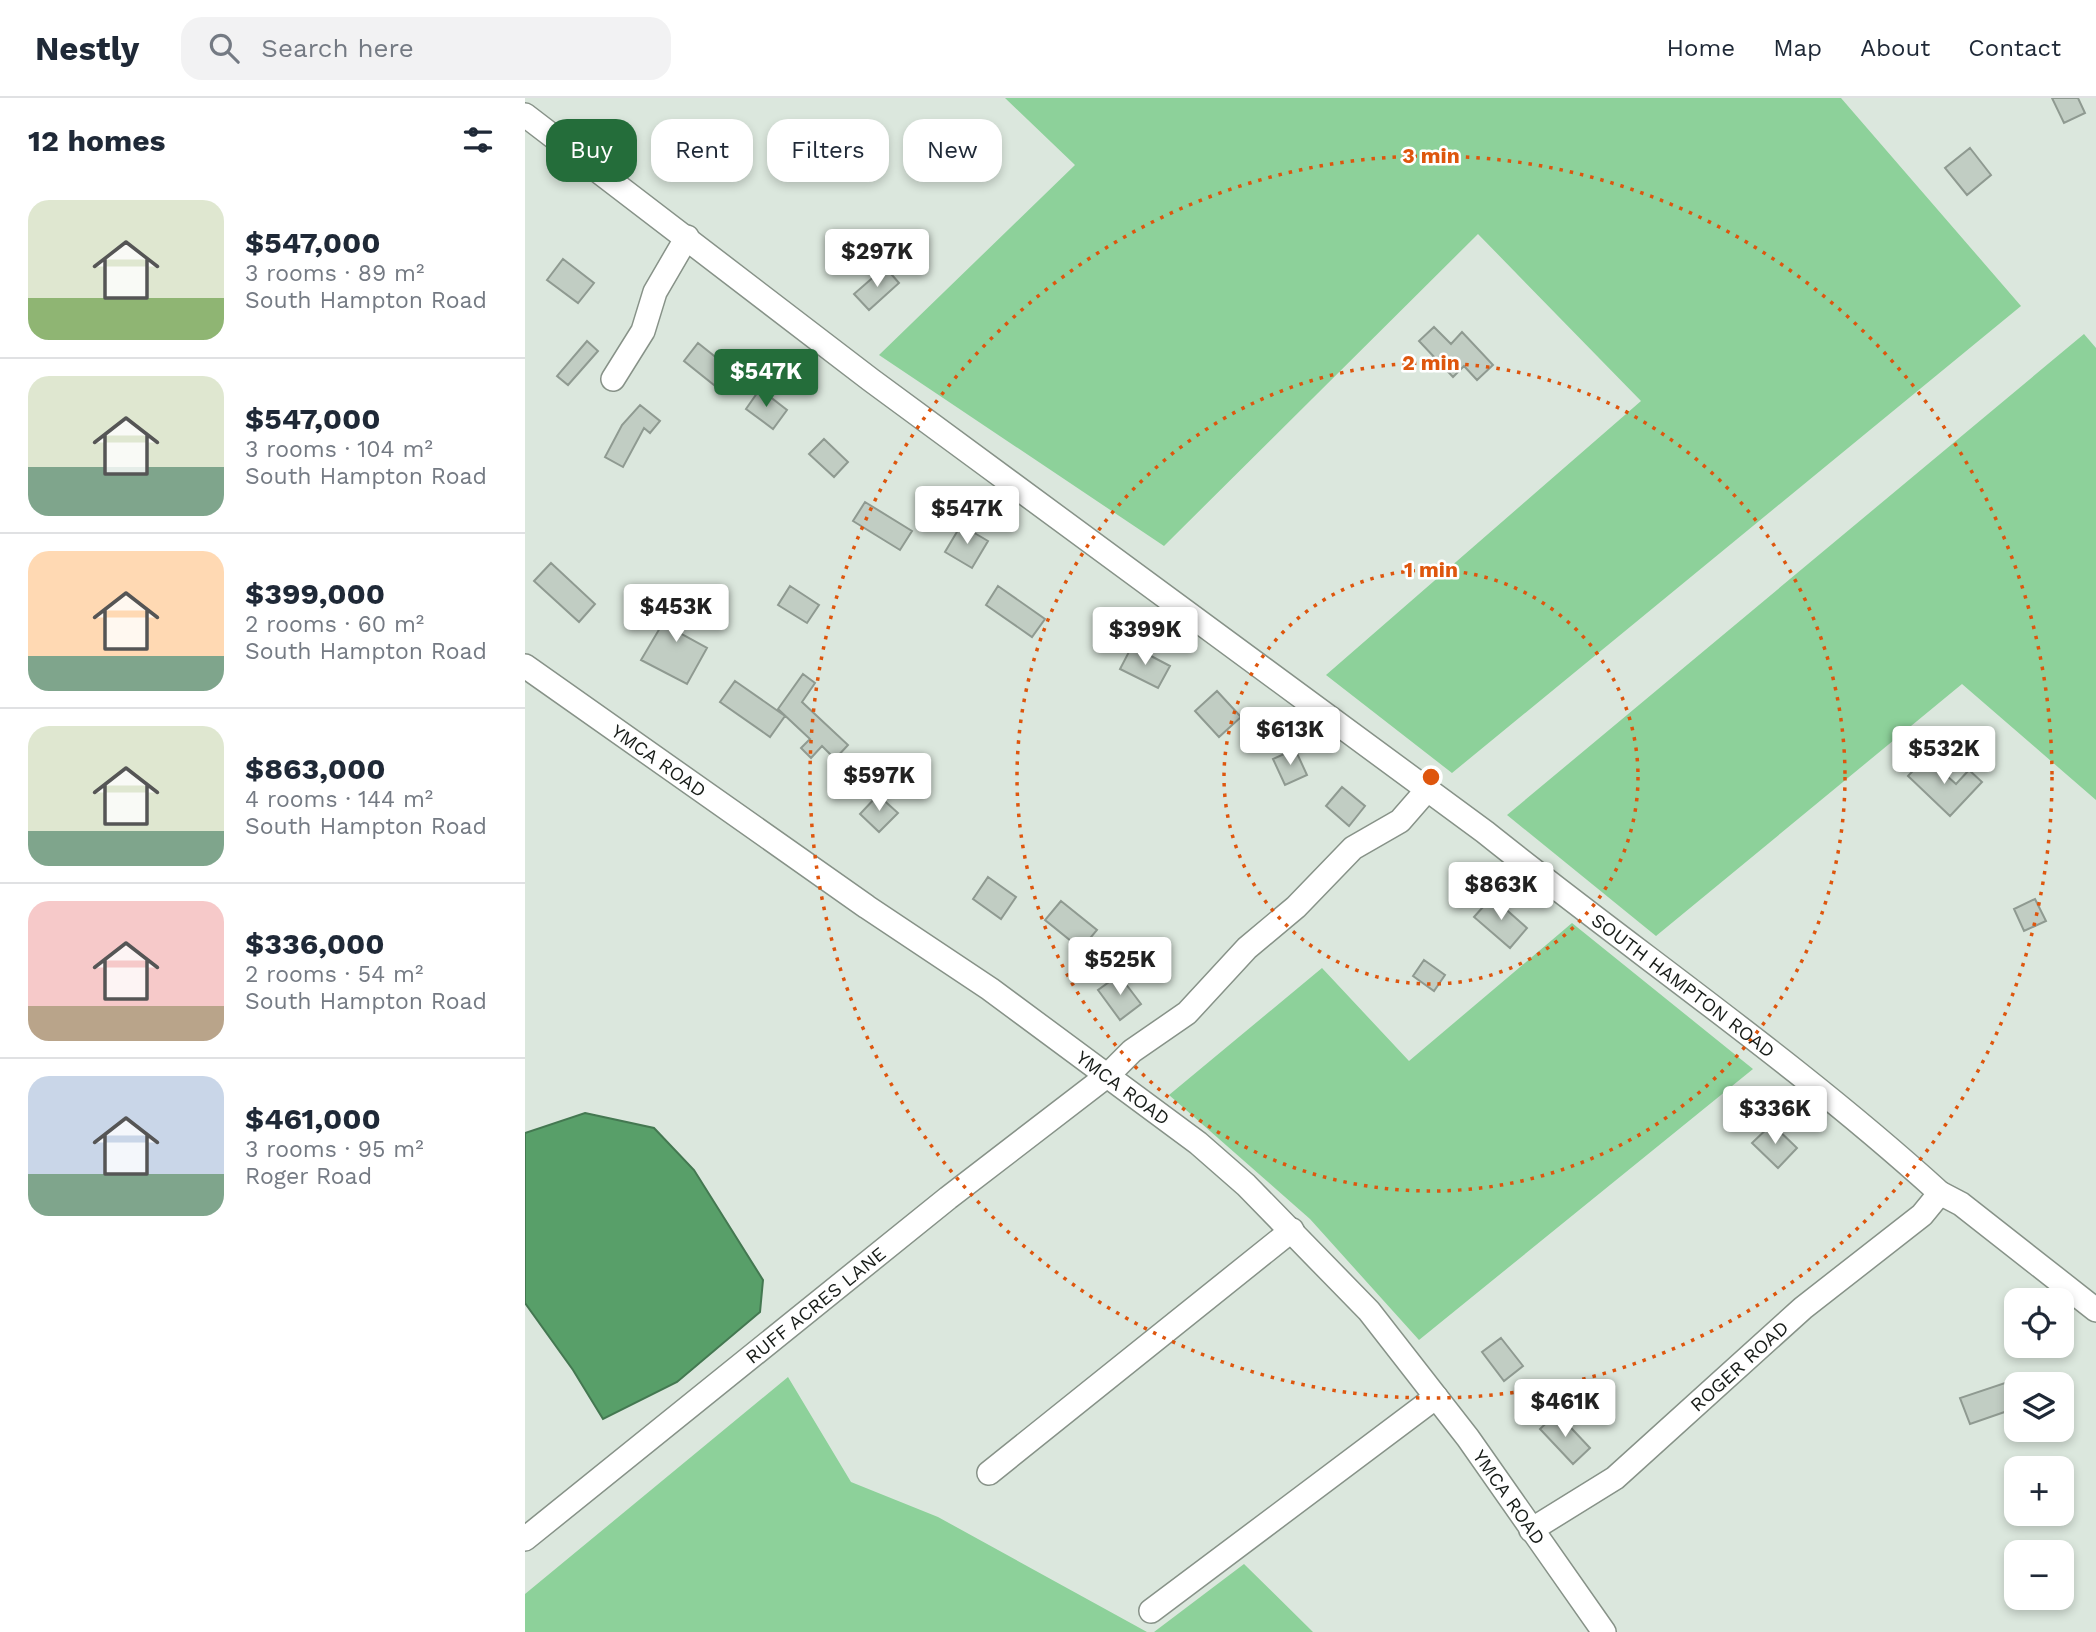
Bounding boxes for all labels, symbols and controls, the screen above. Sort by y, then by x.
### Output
search box [181,17,671,80]
text: Nestly [35,29,139,68]
icon: search [205,29,243,67]
text: Search here [261,33,414,63]
text: Home [1667,34,1735,62]
text: Map [1773,34,1822,62]
text: About [1860,34,1930,62]
text: Contact [1968,34,2061,62]
chip: Buy [546,119,637,182]
chip: Rent [651,119,753,182]
chip: Filters [767,119,889,182]
chip: New [903,119,1002,182]
icon: filters [459,121,497,159]
text: 12 homes [28,123,166,158]
text: 3 min [1402,143,1460,168]
text: $547,000 [245,225,381,260]
icon: home [84,228,168,312]
pin: $297K [828,230,926,289]
text: $297K [841,238,913,265]
text: 3 rooms · 89 m² [245,260,424,287]
text: South Hampton Road [245,287,487,314]
pin: $547K [717,350,815,409]
text: 2 min [1402,350,1460,375]
text: $547K [730,358,802,385]
text: $547,000 [245,401,381,436]
icon: home [84,404,168,488]
text: 3 rooms · 104 m² [245,436,433,463]
text: South Hampton Road [245,463,487,490]
pin: $547K [918,486,1016,546]
text: $547K [931,495,1003,522]
text: 1 min [1404,557,1458,582]
text: $399,000 [245,576,385,611]
icon: home [84,579,168,663]
pin: $453K [627,584,725,644]
text: $453K [640,593,712,620]
pin: $399K [1096,608,1194,667]
text: 2 rooms · 60 m² [245,611,424,638]
text: $399K [1109,616,1181,643]
text: South Hampton Road [245,638,487,665]
pin: $613K [1241,708,1339,767]
text: $613K [1256,716,1324,743]
street label: YMCA ROAD [607,719,711,802]
pin: $532K [1895,726,1993,786]
text: $532K [1908,735,1980,762]
text: $863,000 [245,751,386,786]
icon: home [84,754,168,838]
pin: $597K [830,754,928,813]
text: $597K [843,762,915,789]
centre of rings [1419,765,1443,789]
text: 4 rooms · 144 m² [245,786,433,813]
text: South Hampton Road [245,813,487,840]
pin: $863K [1452,862,1550,922]
text: $863K [1465,871,1537,898]
street label: SOUTH HAMPTON ROAD [1587,908,1780,1062]
text: $336,000 [245,926,385,961]
icon: home [84,929,168,1013]
pin: $525K [1071,937,1169,997]
text: $525K [1084,946,1156,973]
text: 2 rooms · 54 m² [245,961,423,988]
text: South Hampton Road [245,988,487,1015]
street label: YMCA ROAD [1072,1045,1175,1130]
pin: $336K [1726,1086,1824,1146]
text: $336K [1739,1095,1811,1122]
text: $461,000 [245,1101,381,1136]
icon: home [84,1104,168,1188]
text: 3 rooms · 95 m² [245,1136,424,1163]
text: Roger Road [245,1163,372,1190]
street label: RUFF ACRES LANE [741,1242,890,1368]
map controls [2004,1288,2074,1610]
button: locate [2004,1288,2074,1358]
street label: ROGER ROAD [1685,1316,1793,1416]
button: layers [2004,1372,2074,1442]
pin: $461K [1516,1380,1614,1439]
text: $461K [1530,1388,1600,1415]
street label: YMCA ROAD [1468,1445,1551,1549]
button: + [2004,1456,2074,1526]
button: − [2004,1540,2074,1610]

